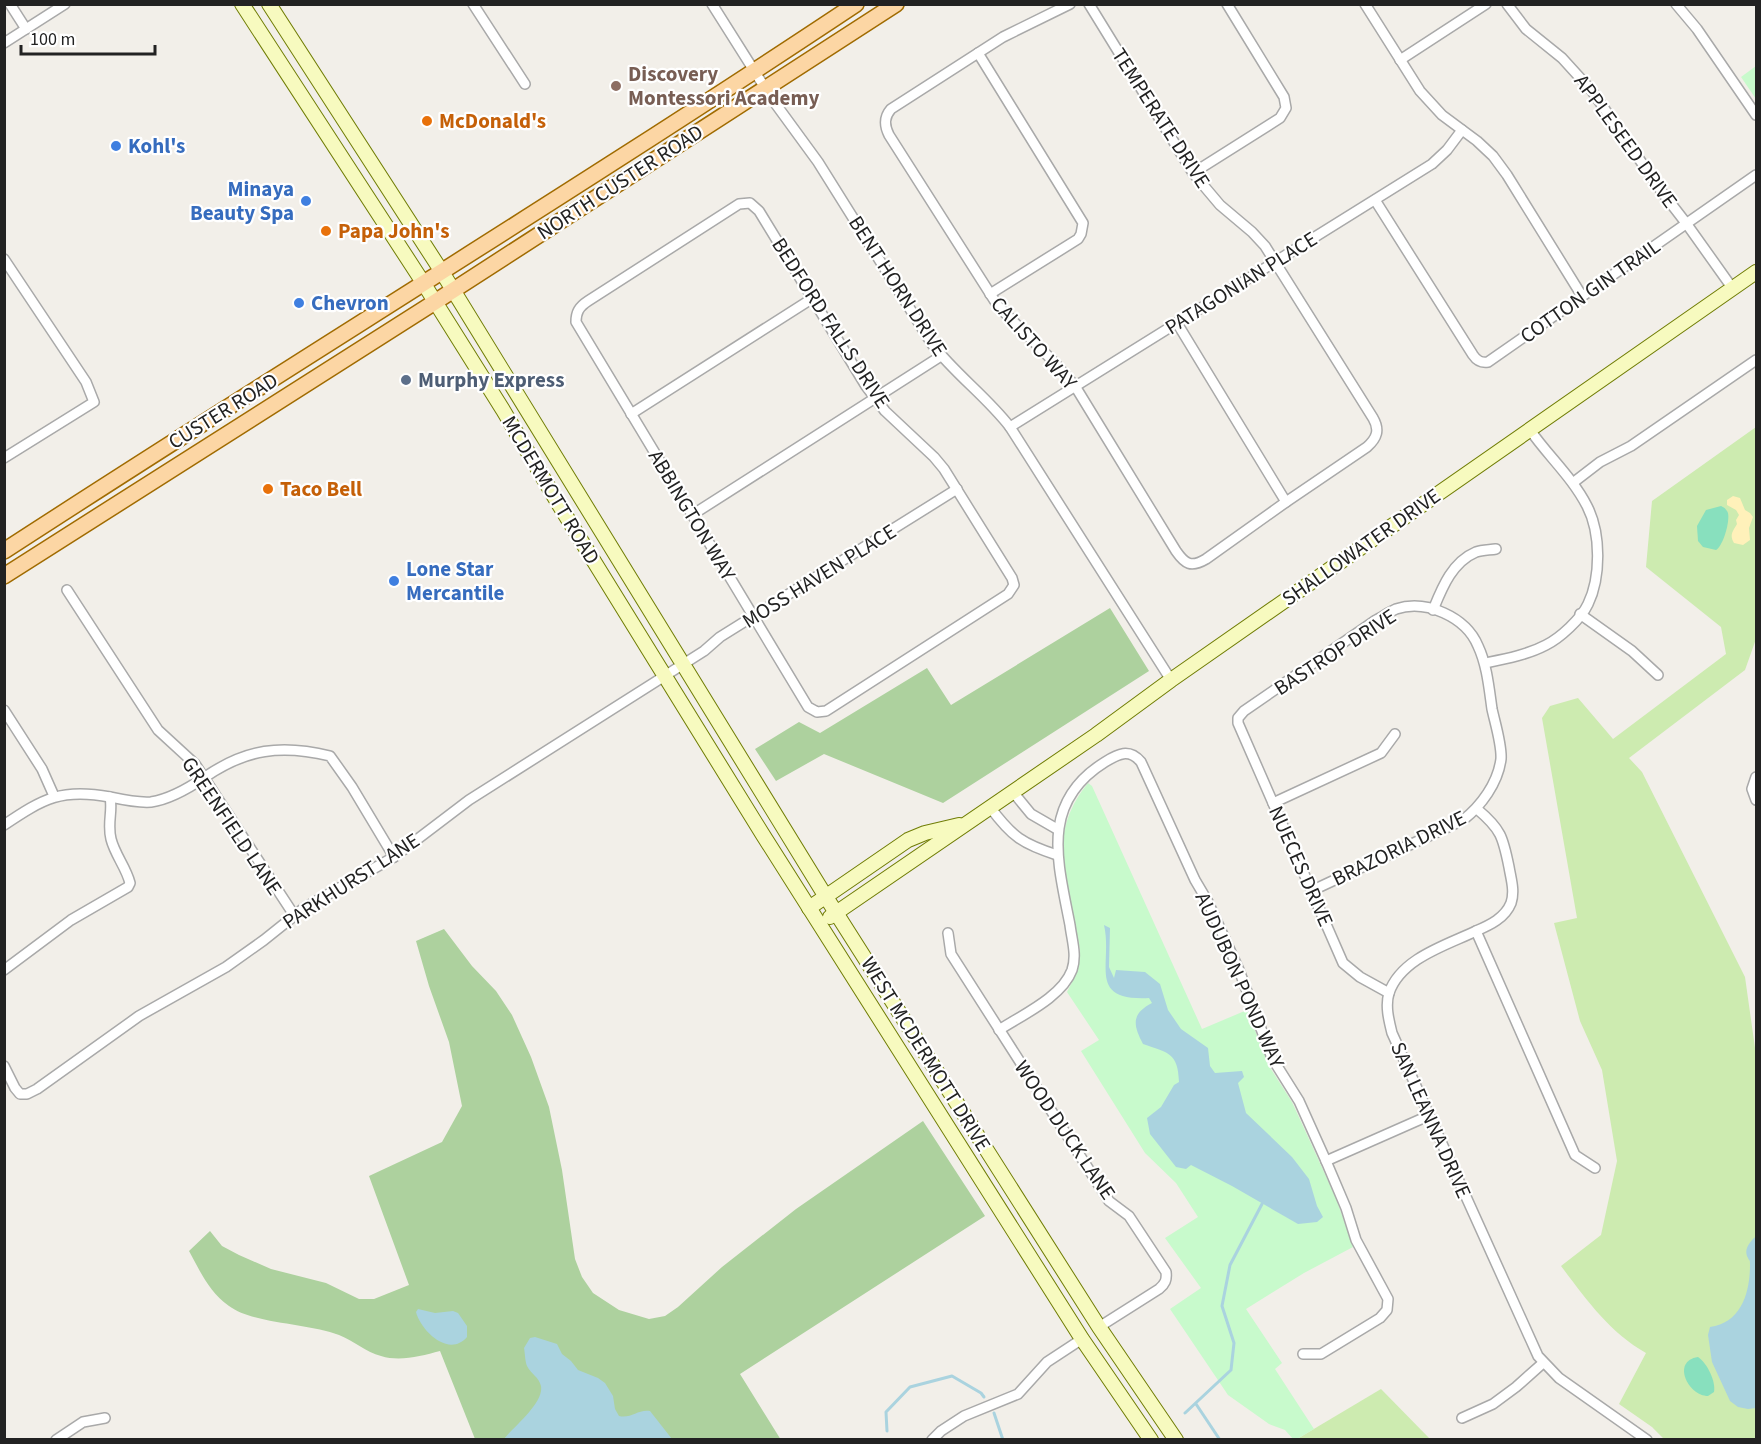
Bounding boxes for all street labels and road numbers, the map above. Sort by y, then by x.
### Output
street label: TEMPERATE DRIVE [1104,42,1218,194]
street label: APPLESEED DRIVE [1567,68,1685,214]
street label: NORTH CUSTER ROAD [531,117,709,247]
street label: BENT HORN DRIVE [841,210,955,362]
street label: PATAGONIAN PLACE [1159,224,1323,342]
street label: COTTON GIN TRAIL [1514,231,1666,351]
street label: BEDFORD FALLS DRIVE [764,232,898,414]
street label: CALISTO WAY [984,290,1085,397]
street label: CUSTER ROAD [162,365,284,457]
street label: MCDERMOTT ROAD [495,410,607,570]
street label: ABBINGTON WAY [641,444,743,587]
street label: SHALLOWATER DRIVE [1276,481,1446,613]
street label: MOSS HAVEN PLACE [736,517,902,635]
street label: BASTROP DRIVE [1268,601,1402,703]
street label: GREENFIELD LANE [174,751,290,901]
street label: NUECES DRIVE [1261,801,1341,931]
street label: BRAZORIA DRIVE [1327,803,1471,893]
street label: PARKHURST LANE [277,825,425,937]
street label: AUDUBON POND WAY [1188,887,1293,1073]
street label: WEST MCDERMOTT DRIVE [854,951,998,1157]
street label: SAN LEANNA DRIVE [1383,1037,1479,1203]
street label: WOOD DUCK LANE [1007,1054,1123,1206]

